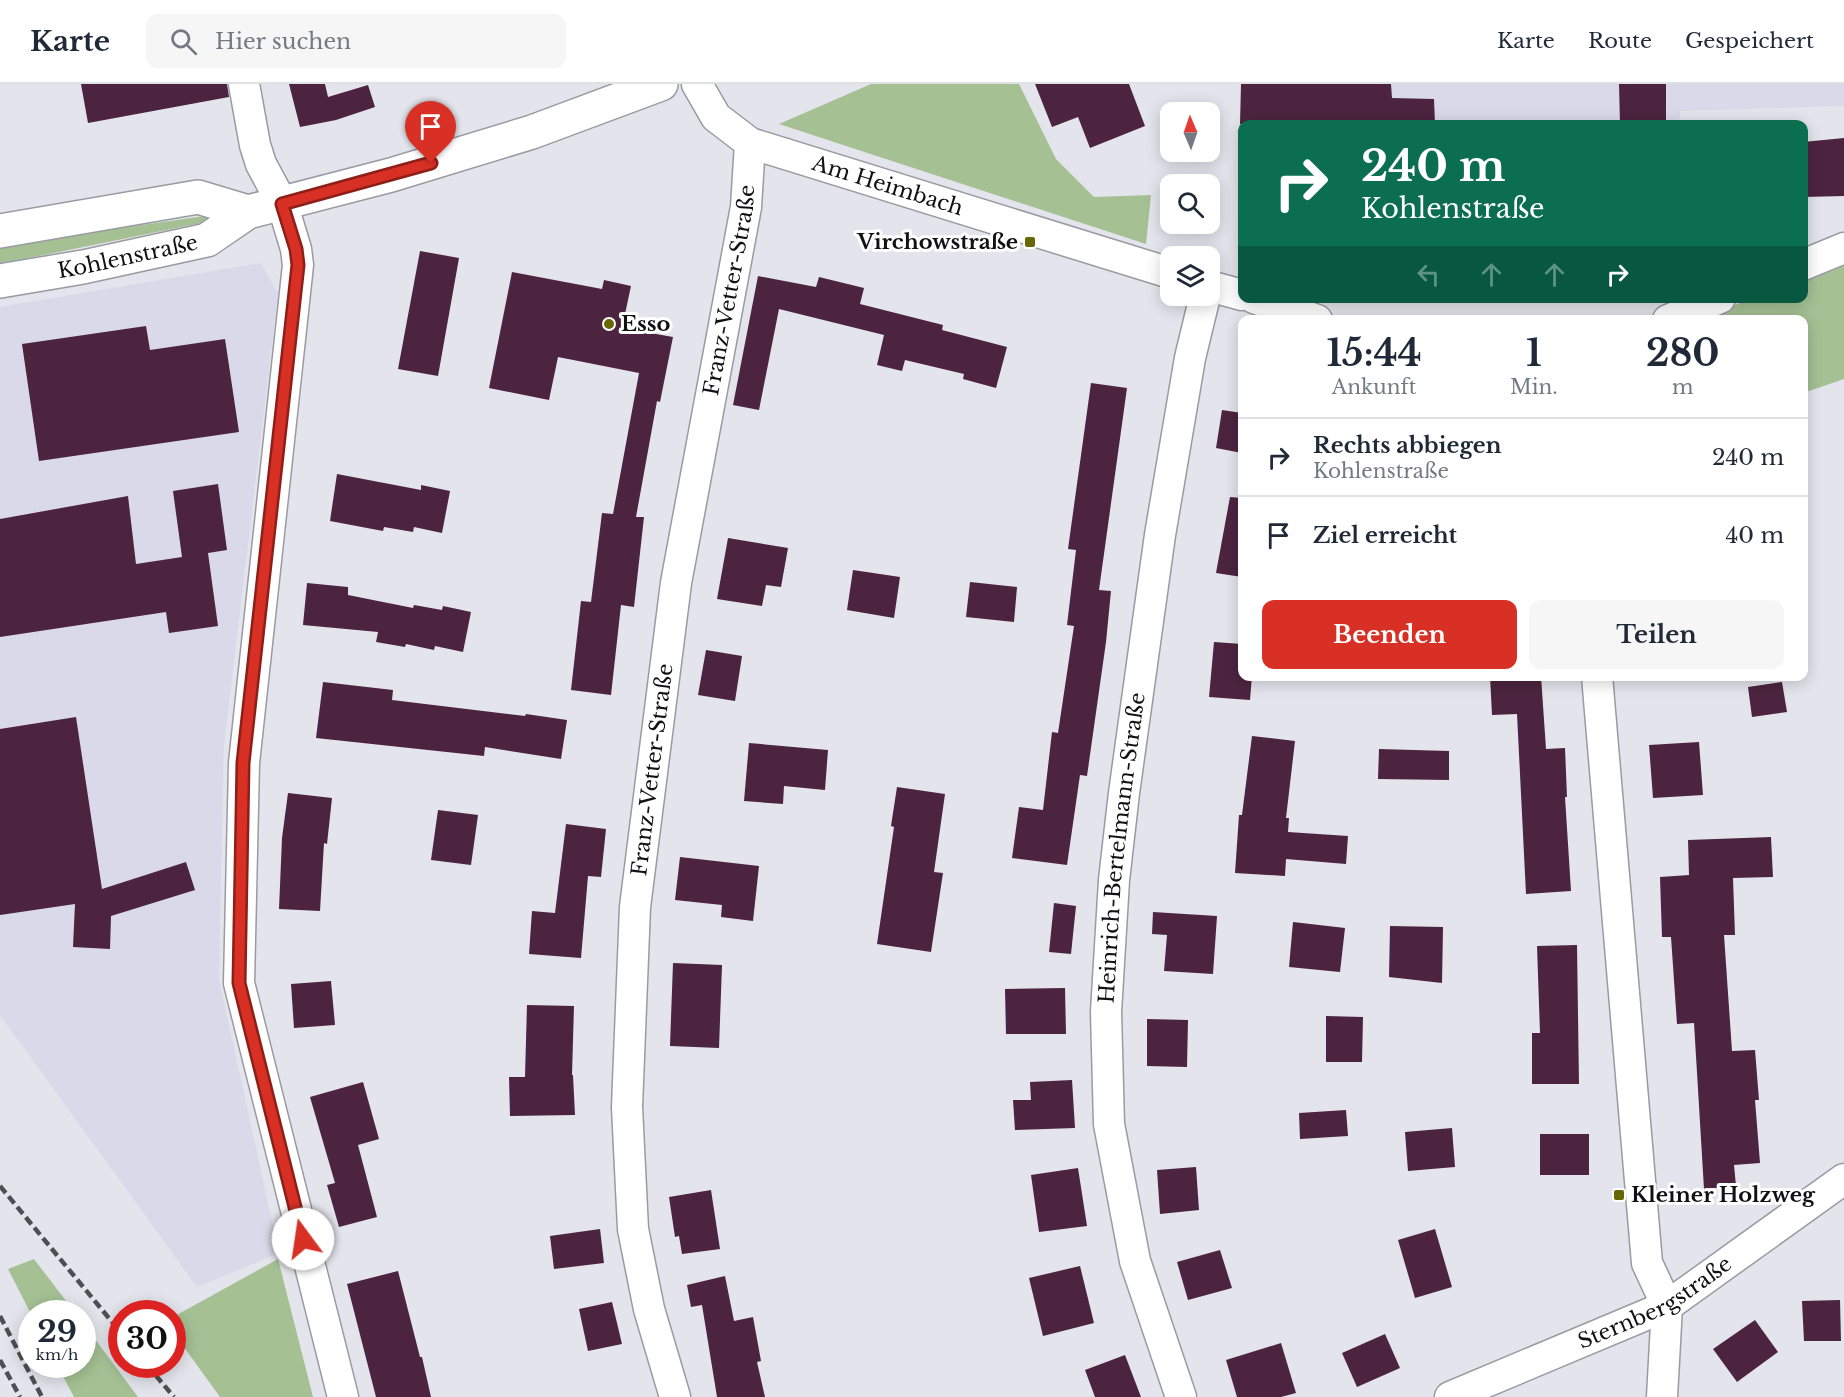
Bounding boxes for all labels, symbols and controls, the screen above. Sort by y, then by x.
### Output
search box [146,14,566,68]
text: Karte [30,24,110,59]
icon: search [167,25,200,58]
text: Hier suchen [215,28,351,55]
text: Karte [1497,28,1555,54]
text: Route [1588,28,1652,54]
text: Gespeichert [1685,28,1814,54]
pin [405,101,456,163]
north arrow [1160,102,1220,162]
map controls [1160,102,1220,306]
icon: arrive [414,110,447,143]
text: 240 m [1361,140,1506,192]
icon: right [1262,144,1340,222]
street label: Am Heimbach [808,150,966,221]
button: search [1160,174,1220,234]
street label: Franz-Vetter-Straße [698,184,760,398]
text: Kohlenstraße [1361,192,1545,225]
street label: Kohlenstraße [56,229,200,284]
place label: Virchowstraße [856,229,1018,255]
marker: Virchowstraße [1023,235,1037,249]
button: layers [1160,246,1220,306]
icon: left [1412,258,1445,291]
icon: ahead [1475,258,1508,291]
icon: ahead [1538,258,1571,291]
icon: right [1601,258,1634,291]
place label: Esso [621,311,671,337]
marker: Esso [602,317,616,331]
text: 15:44 [1326,331,1422,376]
text: 1 [1526,331,1542,376]
text: 280 [1646,331,1720,376]
text: Ankunft [1332,375,1416,399]
text: Min. [1510,375,1558,399]
text: m [1672,375,1694,399]
text: Rechts abbiegen [1313,432,1502,459]
icon: right [1262,441,1295,474]
text: 240 m [1712,444,1784,471]
text: Kohlenstraße [1313,459,1449,483]
icon: arrive [1262,519,1295,552]
text: Ziel erreicht [1313,522,1457,549]
text: 40 m [1726,522,1784,549]
button: Beenden [1262,600,1517,669]
button: Teilen [1529,600,1784,669]
street label: Franz-Vetter-Straße [626,662,679,877]
street label: Heinrich-Bertelmann-Straße [1094,691,1151,1004]
place label: Kleiner Holzweg [1631,1182,1816,1208]
marker: Kleiner Holzweg [1612,1188,1626,1202]
position arrow [271,1207,335,1271]
street label: Sternbergstraße [1574,1251,1737,1355]
speed limit sign: 30 [108,1300,186,1378]
text: 29 [37,1313,77,1350]
text: km/h [36,1345,78,1364]

